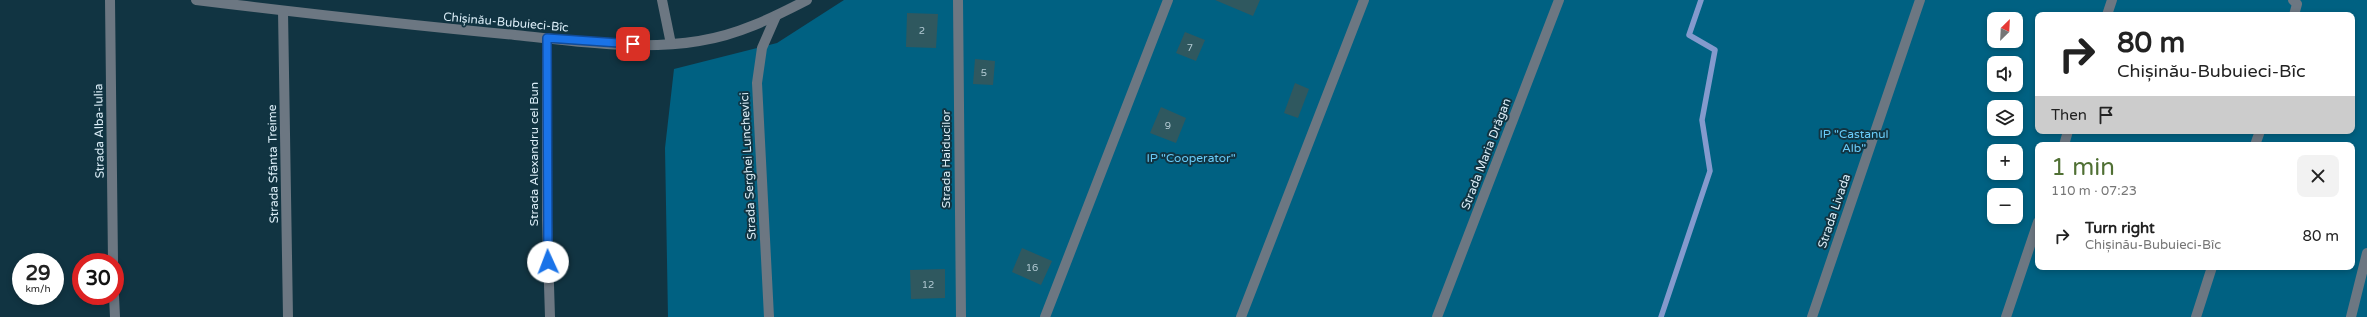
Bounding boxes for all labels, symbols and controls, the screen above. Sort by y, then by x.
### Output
street label: Chișinău-Bubuieci-Bîc [443,10,569,34]
north arrow [1987,12,2023,48]
map controls [1987,12,2023,224]
house number: 2 [919,25,925,37]
text: 80 m [2117,26,2185,60]
pin [616,27,650,61]
icon: right [2051,28,2103,80]
icon: arrive [622,33,644,55]
house number: 7 [1187,42,1193,54]
button: sound [1987,56,2023,92]
text: Chișinău-Bubuieci-Bîc [2117,60,2306,82]
house number: 5 [981,67,987,79]
street label: Strada Alexandru cel Bun [527,82,541,226]
street label: Strada Alba-Iulia [91,83,107,179]
street label: Strada Serghei Lunchevici [737,92,759,240]
street label: Strada Maria Drăgan [1458,96,1514,212]
button: layers [1987,100,2023,136]
street label: Strada Sfânta Treime [265,104,281,224]
icon: arrive [2095,104,2117,126]
text: Then [2051,106,2087,124]
street label: Strada Haiducilor [939,109,953,208]
house number: 9 [1165,120,1171,132]
park label: IP "Castanul Alb" [1819,127,1889,155]
button: + [1987,144,2023,180]
park label: IP "Cooperator" [1146,151,1236,165]
text: 1 min [2051,153,2115,182]
button: close [2297,155,2339,197]
street label: Strada Livada [1815,172,1853,250]
text: 110 m · 07:23 [2051,183,2137,199]
button: − [1987,188,2023,224]
text: Turn right [2085,219,2155,237]
icon: right [2051,225,2073,247]
text: 80 m [2302,227,2339,245]
text: Chișinău-Bubuieci-Bîc [2085,237,2221,253]
position arrow [527,241,569,283]
speed limit sign: 30 [72,253,124,305]
text: 29 [25,262,51,286]
house number: 16 [1026,262,1038,274]
house number: 12 [922,279,934,291]
text: km/h [25,283,51,295]

